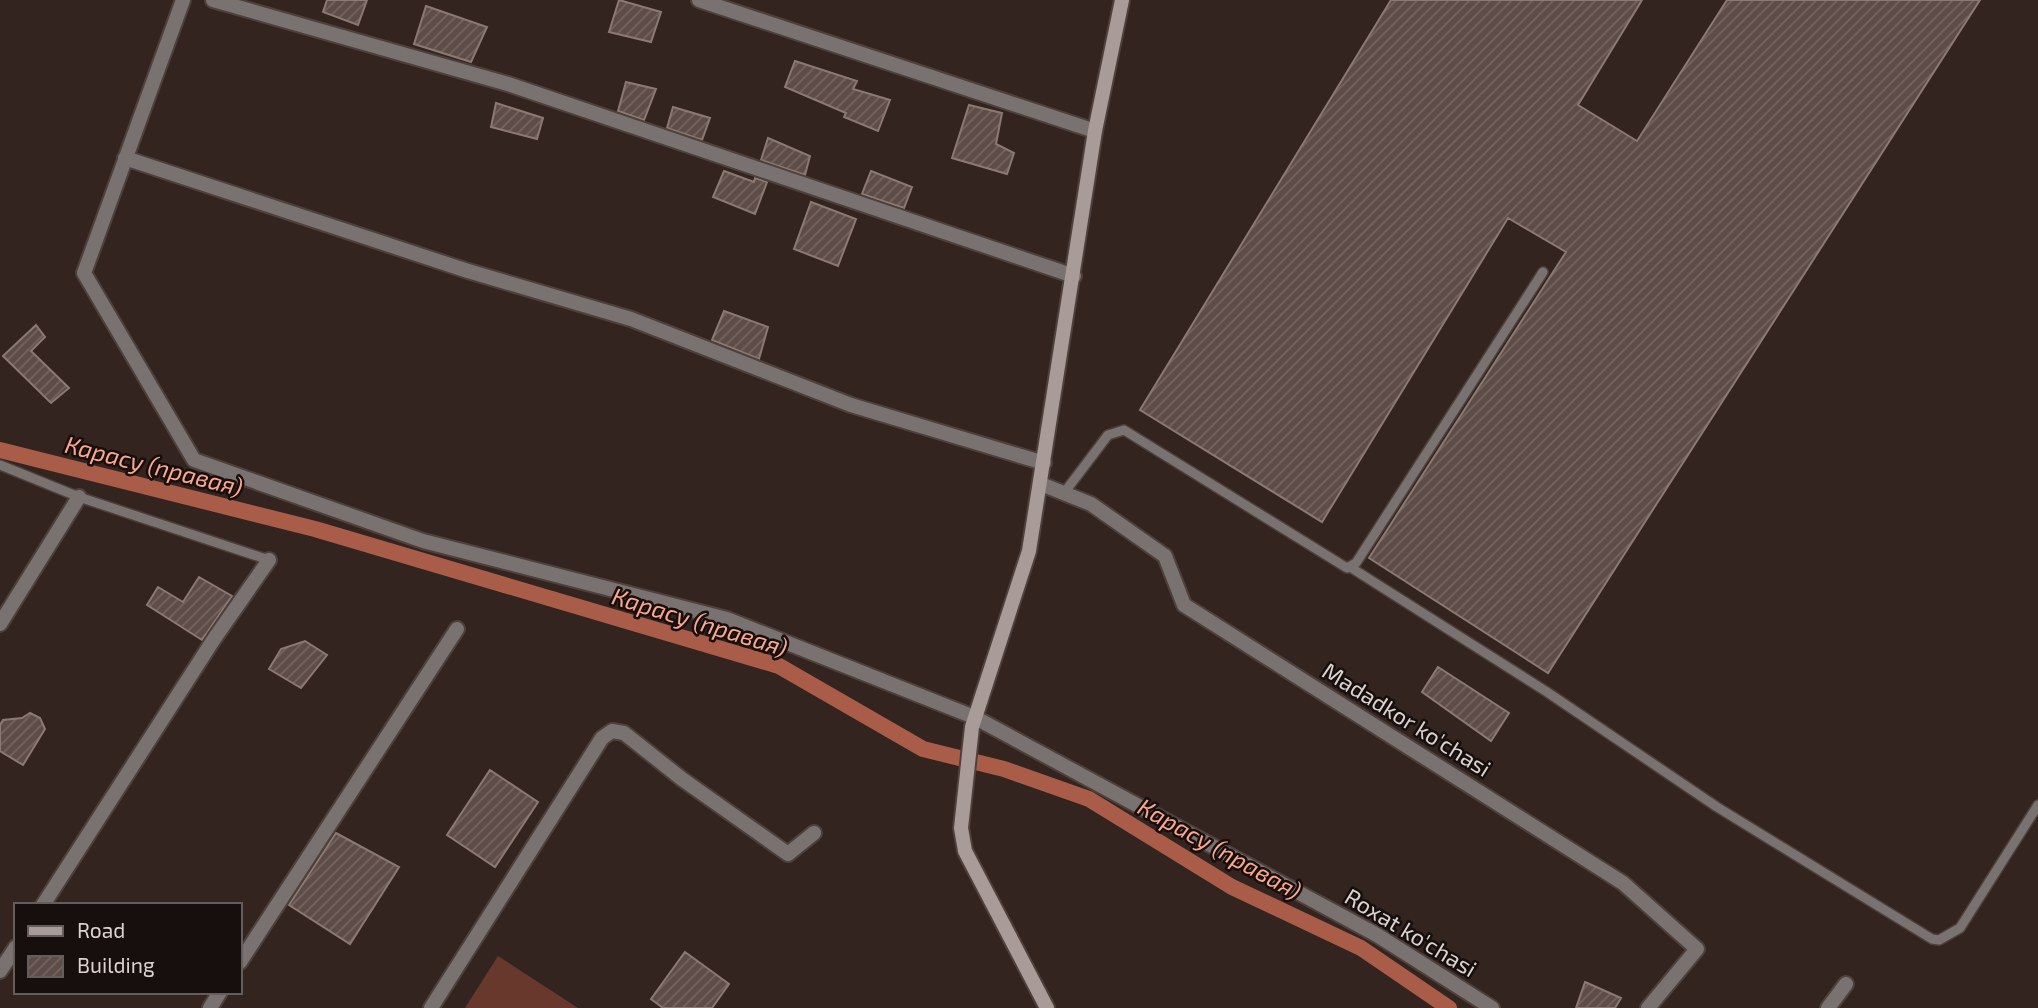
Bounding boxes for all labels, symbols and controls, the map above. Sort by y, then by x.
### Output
water label: Карасу (правая) [62,429,246,501]
water label: Карасу (правая) [609,581,792,662]
street label: Madadkor ko'chasi [1318,656,1496,782]
water label: Карасу (правая) [1133,791,1307,905]
street label: Roxat ko'chasi [1340,882,1482,982]
legend [14,903,242,994]
text: Road [77,917,125,942]
text: Building [77,952,155,977]

